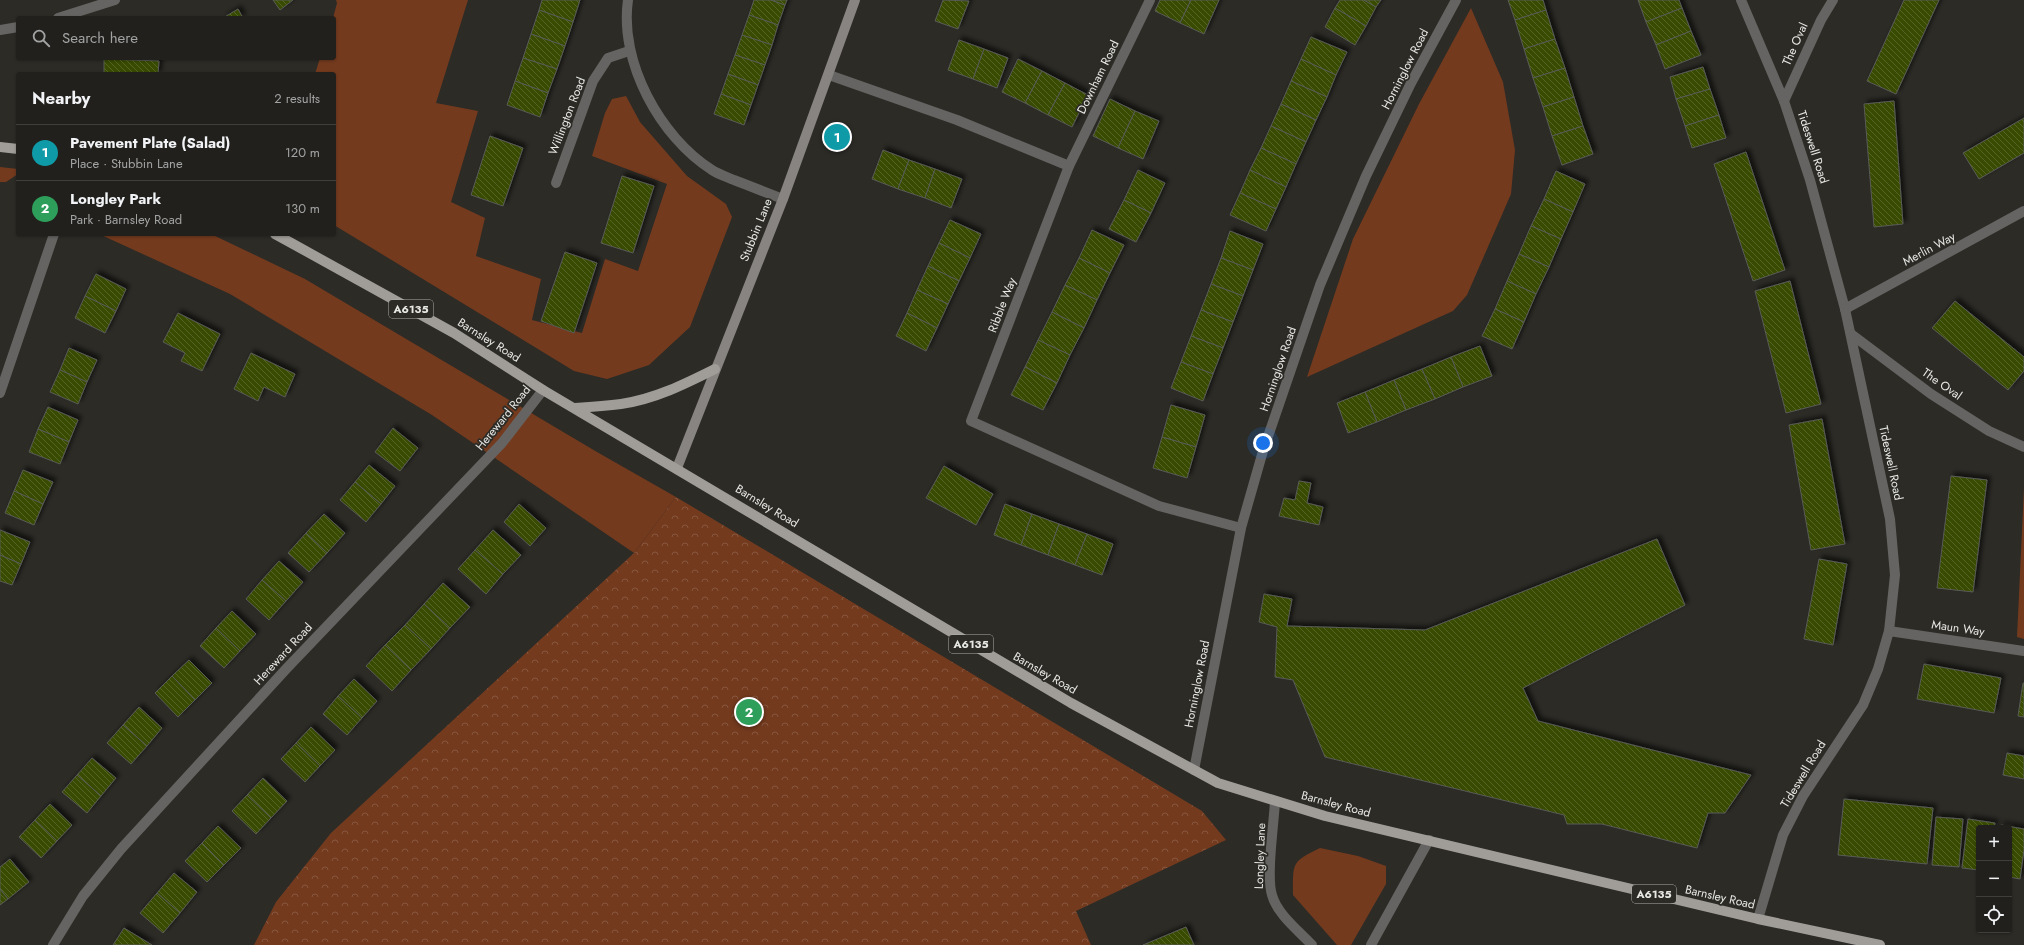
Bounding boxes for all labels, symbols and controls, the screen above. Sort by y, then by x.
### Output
search box [16,16,336,60]
street label: The Oval [1778,20,1812,68]
street label: Horninglow Road [1377,25,1433,113]
icon: search [30,27,52,49]
text: Search here [62,27,138,49]
street label: Downham Road [1072,37,1124,117]
street label: Willington Road [544,74,590,158]
text: Nearby [32,86,90,110]
text: 2 results [274,89,320,108]
street label: Tideswell Road [1793,108,1833,186]
pin: 1 [824,122,850,152]
text: Pavement Plate (Salad) [70,132,230,154]
text: 1 [42,143,48,162]
text: 120 m [285,143,320,162]
text: Place · Stubbin Lane [70,154,183,173]
text: Longley Park [70,188,161,210]
street label: Stubbin Lane [735,196,777,264]
text: 2 [41,199,49,218]
text: 130 m [285,199,320,218]
text: Park · Barnsley Road [70,210,182,229]
street label: Merlin Way [1899,227,1959,270]
street label: Ribble Way [983,274,1021,335]
road number: A6135 [389,300,433,318]
street label: Barnsley Road [454,313,524,367]
street label: Horninglow Road [1255,324,1301,414]
street label: The Oval [1918,364,1966,404]
street label: Hereward Road [471,382,535,454]
street label: Tideswell Road [1874,424,1908,502]
your location [1253,433,1273,453]
street label: Barnsley Road [732,480,802,532]
street label: Maun Way [1930,615,1986,641]
street label: Hereward Road [249,619,317,689]
road number: A6135 [949,635,993,653]
street label: Horninglow Road [1180,639,1214,729]
street label: Barnsley Road [1010,647,1080,699]
pin: 2 [736,697,762,727]
street label: Tideswell Road [1776,737,1830,811]
street label: Barnsley Road [1299,786,1373,822]
street label: Longley Lane [1250,823,1270,889]
map controls [1976,825,2012,933]
button: + [1976,825,2012,861]
button: − [1976,861,2012,897]
street label: Barnsley Road [1683,880,1757,914]
road number: A6135 [1632,885,1676,903]
button: locate [1976,897,2012,933]

